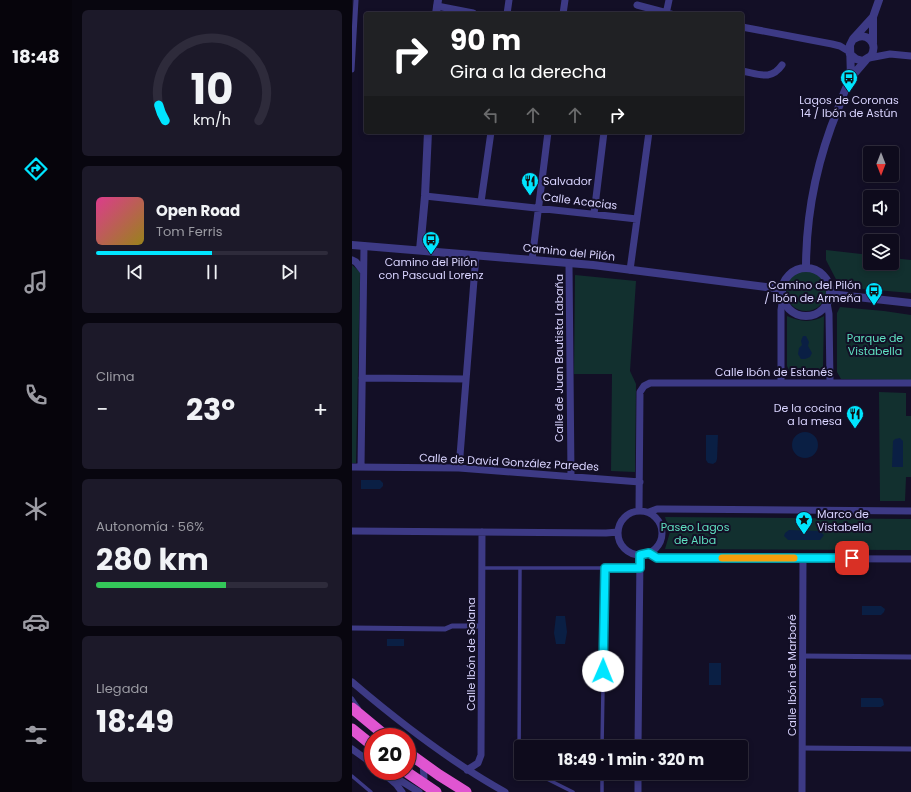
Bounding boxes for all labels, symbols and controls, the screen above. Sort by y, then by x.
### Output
text: 90 m [450,21,521,60]
icon: right [384,28,436,80]
text: 18:48 [12,44,60,69]
text: Gira a la derecha [450,59,606,84]
text: 10 [191,60,233,119]
bus stop icon: Lagos de Coronas 14 / Ibón de Astún [839,68,859,93]
place label: Lagos de Coronas 14 / Ibón de Astún [799,92,899,121]
icon: left [480,104,502,126]
icon: ahead [522,104,544,126]
icon: ahead [564,104,586,126]
icon: right [606,104,628,126]
text: km/h [193,110,231,130]
north arrow [863,146,899,182]
map controls [863,146,899,270]
icon: directions [22,155,50,183]
restaurant icon: Salvador [520,171,540,196]
place label: Salvador [543,173,592,189]
street label: Calle Acacias [542,188,619,214]
button: sound [863,190,899,226]
text: Open Road [156,200,240,221]
text: Tom Ferris [156,222,223,241]
bus stop icon: Camino del Pilón con Pascual Lorenz [421,230,441,255]
button: layers [863,234,899,270]
street label: Camino del Pilón [522,239,616,265]
place label: Camino del Pilón con Pascual Lorenz [379,254,483,283]
icon: previous [124,261,146,283]
icon: pause [201,261,223,283]
icon: next [278,261,300,283]
icon: music [22,268,50,296]
street label: Calle de Juan Bautista Labaña [551,274,567,442]
place label: Camino del Pilón / Ibón de Armeña [764,277,861,306]
bus stop icon: Camino del Pilón / Ibón de Armeña [864,281,884,306]
park label: Parque de Vistabella [847,330,903,359]
street label: Calle Ibón de Estanés [715,364,833,380]
text: Clima [96,367,135,386]
icon: phone [22,381,50,409]
text: 23° [186,388,235,431]
text: − [96,394,108,425]
text: + [313,394,328,425]
place label: De la cocina a la mesa [774,400,842,429]
restaurant icon: De la cocina a la mesa [845,404,865,429]
street label: Calle de David González Paredes [419,449,600,475]
icon: climate [22,495,50,523]
place label: Marco de Vistabella [817,506,871,535]
place icon: Marco de Vistabella [794,510,814,535]
text: Autonomía · 56% [96,517,204,536]
park label: Paseo Lagos de Alba [661,519,730,548]
text: 280 km [96,538,209,581]
pin [835,541,869,575]
icon: arrive [841,547,863,569]
street label: Calle Ibón de Solana [463,597,479,711]
icon: car [22,608,50,636]
street label: Calle Ibón de Marboré [784,614,800,736]
position arrow [582,650,624,692]
text: Llegada [96,679,148,698]
text: 18:49 [96,700,174,743]
icon: filters [22,721,50,749]
speed limit sign: 20 [364,728,416,780]
text: 18:49 · 1 min · 320 m [558,749,704,770]

